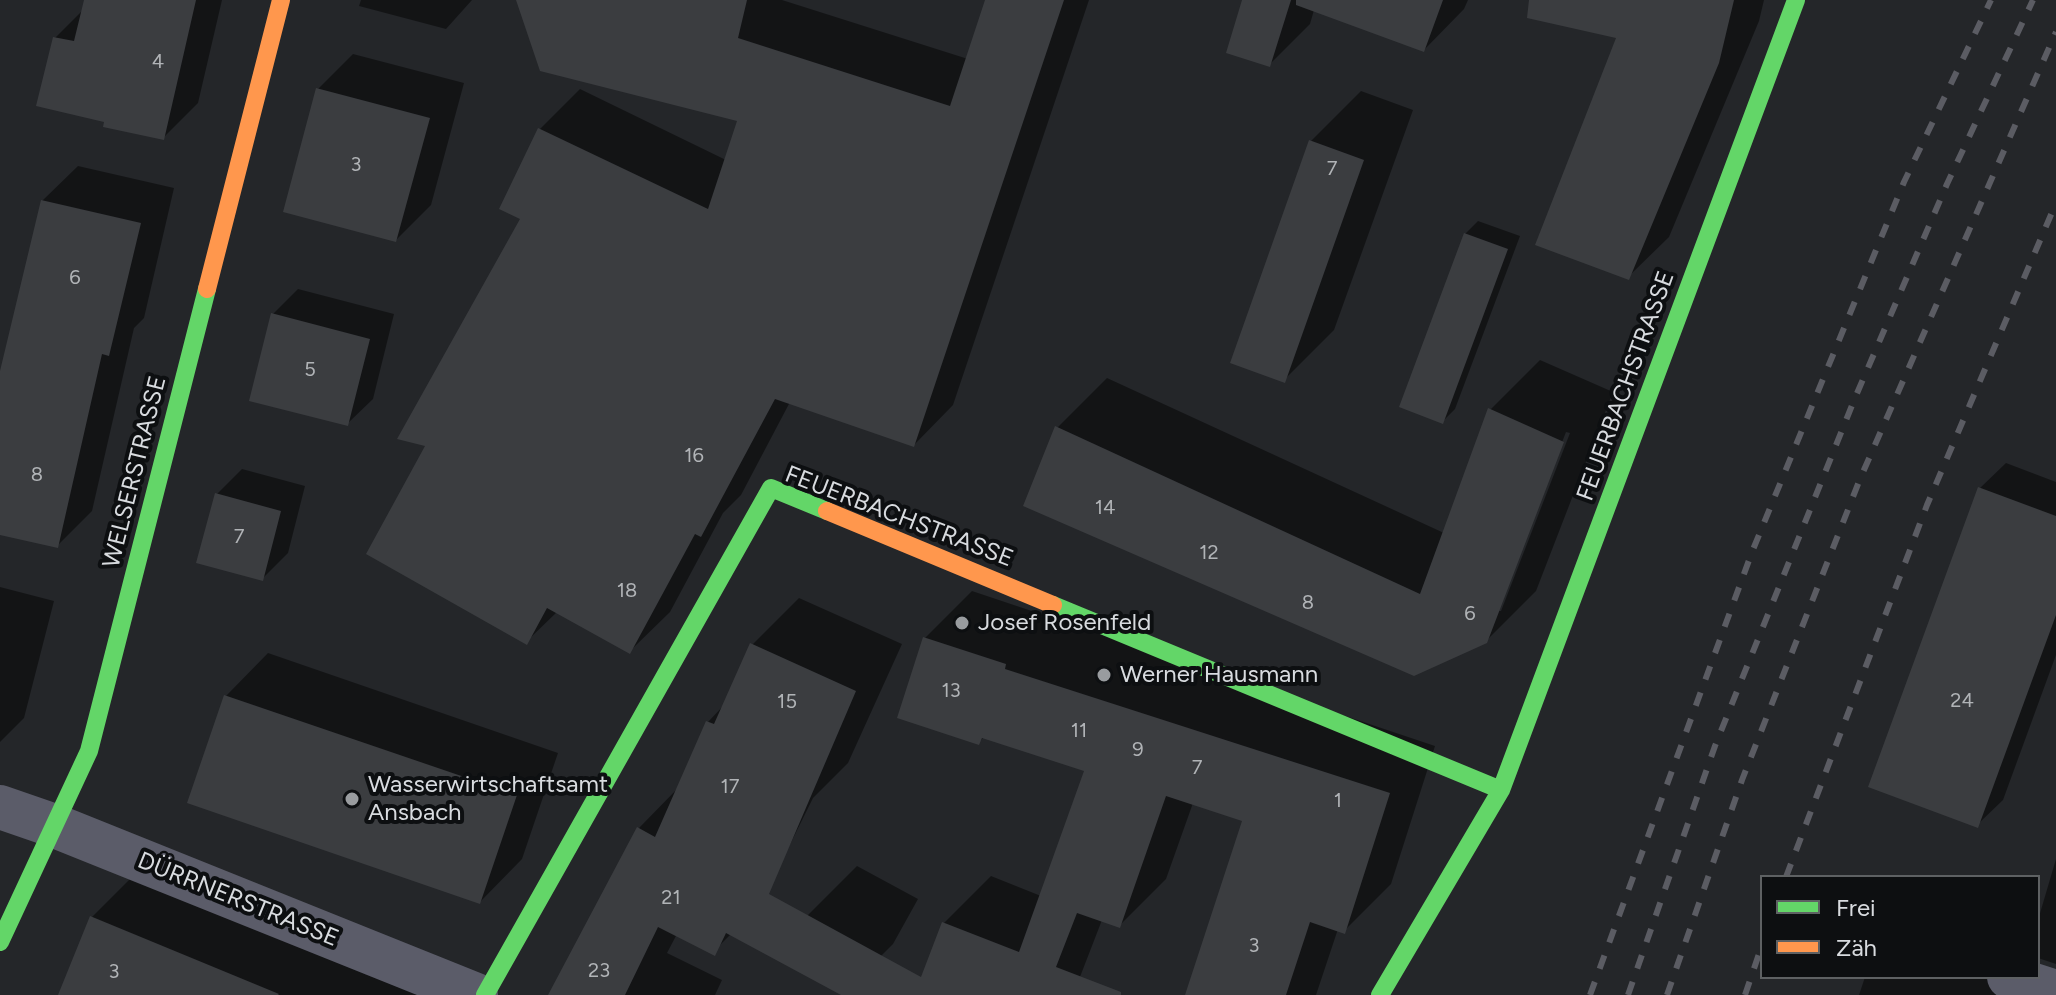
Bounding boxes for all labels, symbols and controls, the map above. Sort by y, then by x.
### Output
house number: 4 [152,50,164,74]
house number: 3 [351,153,361,177]
house number: 7 [1327,157,1337,181]
house number: 6 [69,266,81,290]
street label: FEUERBACHSTRASSE [1571,267,1681,505]
house number: 5 [304,358,316,382]
street label: WELSERSTRASSE [97,373,173,571]
house number: 16 [684,444,704,468]
street label: FEUERBACHSTRASSE [781,460,1017,574]
house number: 8 [31,463,43,487]
house number: 14 [1095,496,1115,520]
house number: 7 [234,525,244,549]
house number: 12 [1199,541,1219,565]
house number: 18 [617,579,637,603]
house number: 8 [1302,591,1314,615]
house number: 6 [1464,602,1476,626]
place label: Josef Rosenfeld [978,609,1151,637]
marker: Josef Rosenfeld [953,614,971,632]
place label: Werner Hausmann [1120,661,1318,689]
marker: Werner Hausmann [1095,666,1113,684]
house number: 13 [941,679,961,703]
house number: 24 [1950,689,1974,713]
house number: 15 [777,690,797,714]
house number: 11 [1071,719,1087,743]
house number: 9 [1132,738,1144,762]
house number: 7 [1192,756,1202,780]
place label: Wasserwirtschaftsamt Ansbach [368,771,608,827]
house number: 17 [721,775,739,799]
house number: 1 [1334,789,1342,813]
marker: Wasserwirtschaftsamt Ansbach [343,790,361,808]
street label: DÜRRNERSTRASSE [133,847,343,953]
legend [1760,875,2040,979]
house number: 21 [661,886,681,910]
text: Frei [1836,893,1876,922]
text: Zäh [1836,933,1877,962]
house number: 3 [1249,934,1259,958]
house number: 23 [588,959,610,983]
house number: 3 [109,960,119,984]

